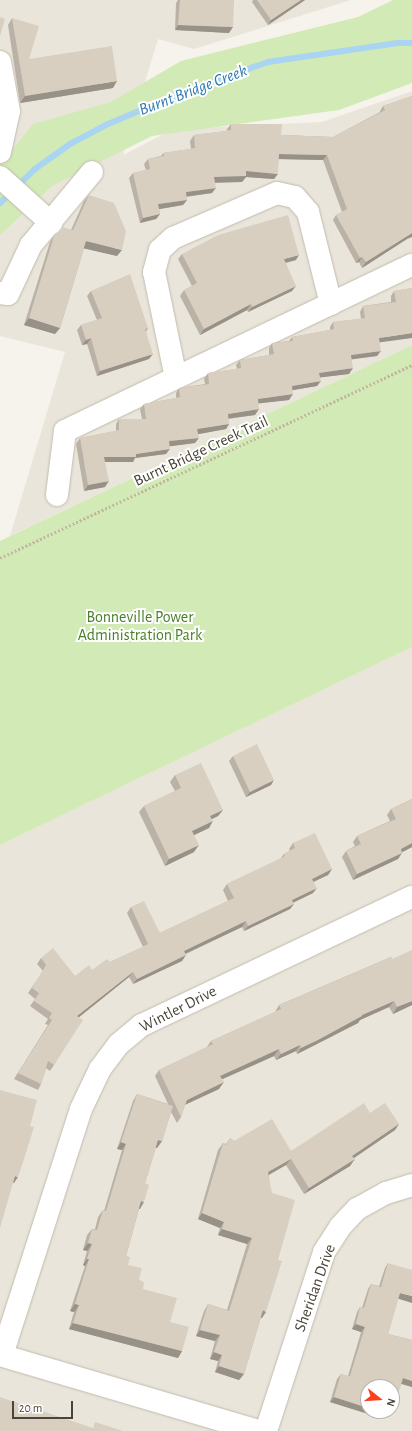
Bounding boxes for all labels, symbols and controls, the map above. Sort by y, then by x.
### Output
water label: Burnt Bridge Creek [136,60,250,120]
street label: Burnt Bridge Creek Trail [131,411,271,491]
park label: Bonneville Power Administration Park [78,607,202,645]
street label: Wintler Drive [136,981,220,1037]
street label: Sheridan Drive [290,1242,340,1334]
north arrow [360,1379,400,1419]
scale bar [14,1393,75,1419]
text: N [385,1397,397,1408]
text: 20 m [19,1402,42,1414]

